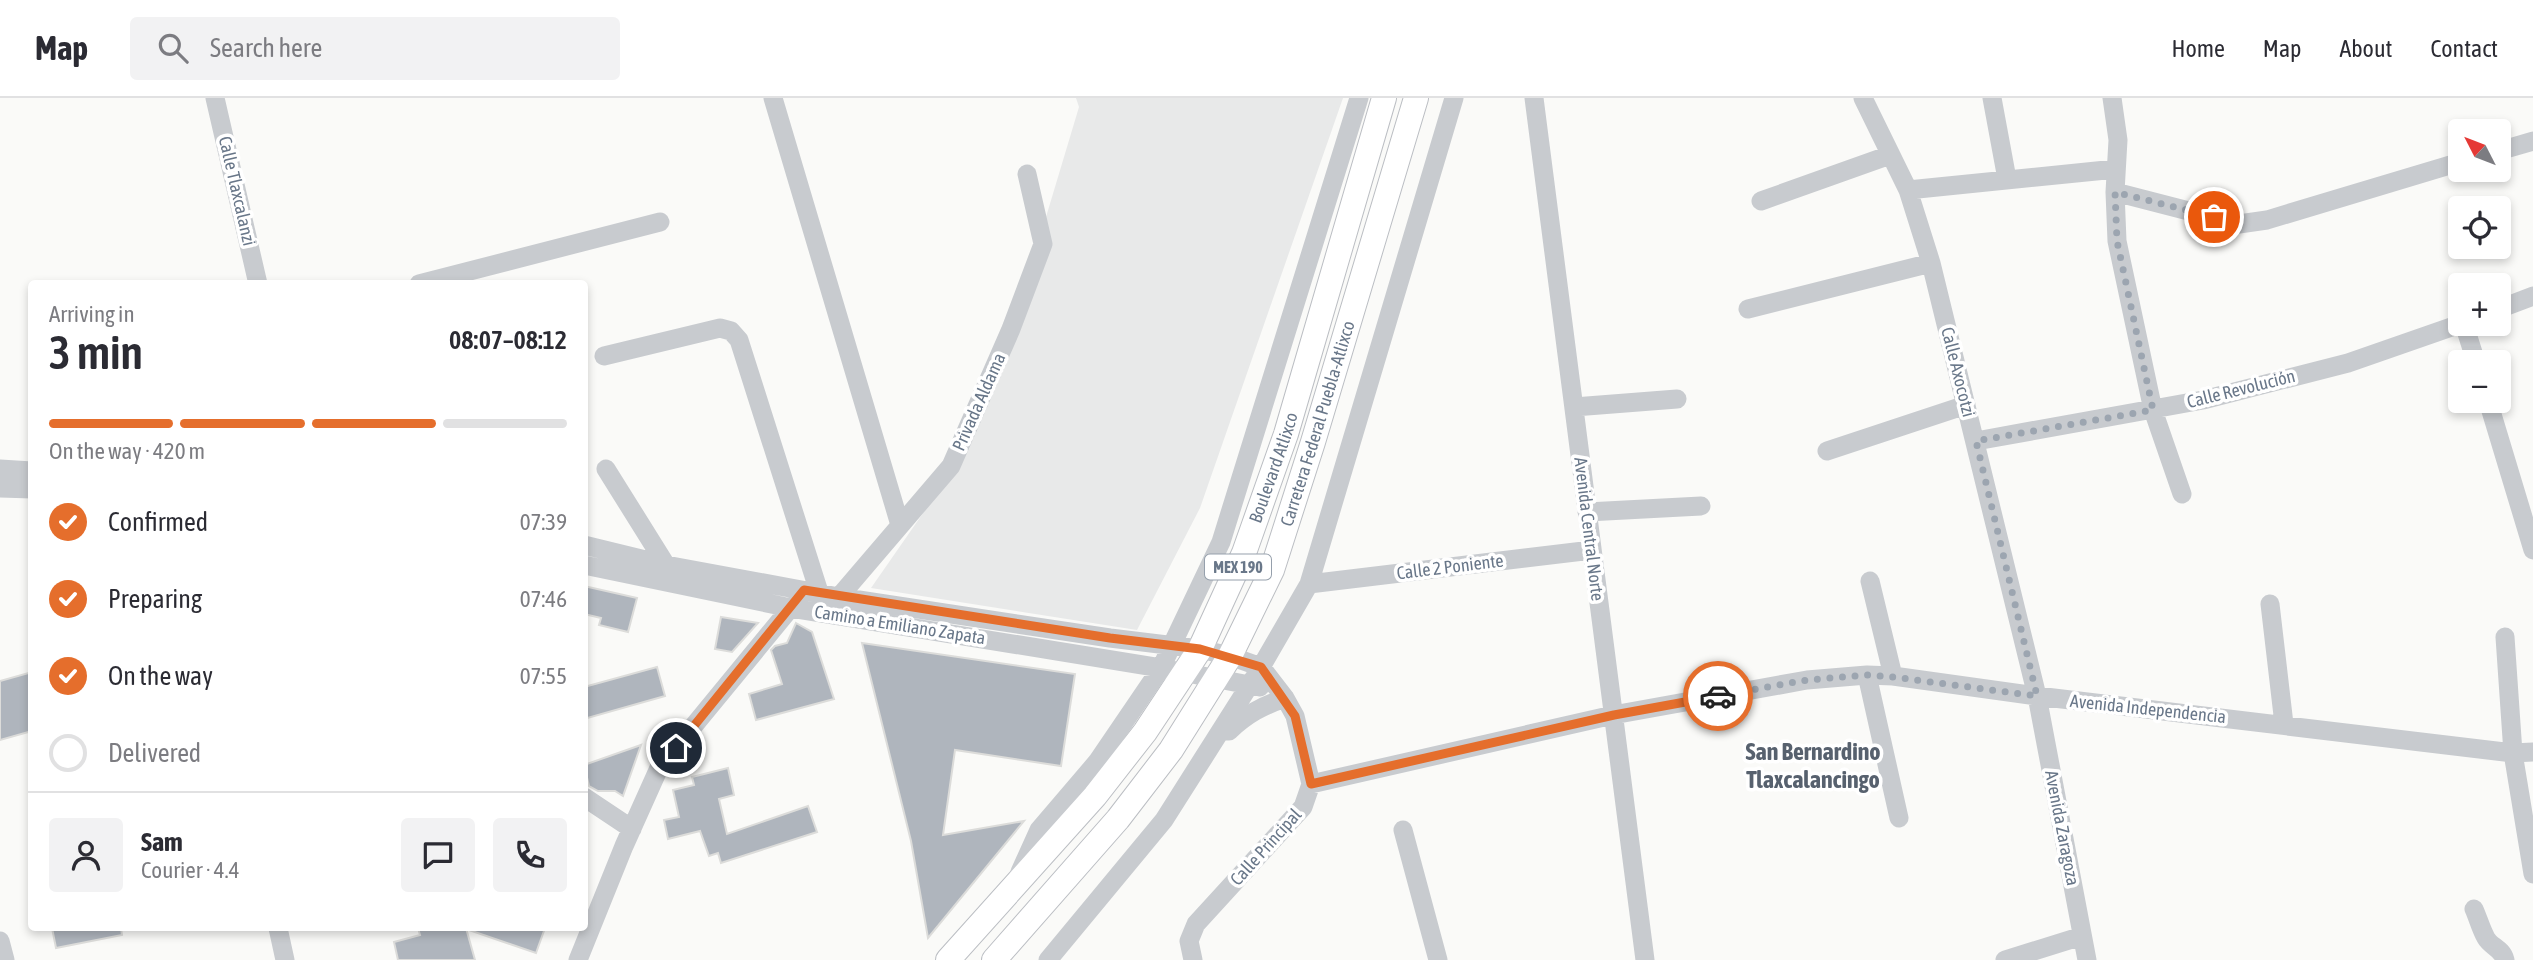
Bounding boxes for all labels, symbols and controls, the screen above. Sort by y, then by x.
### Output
search box [130,17,620,80]
text: Map [35,29,88,67]
icon: search [154,29,192,67]
text: Search here [210,33,322,63]
text: Home [2171,35,2225,62]
text: Map [2263,35,2301,62]
text: About [2339,35,2392,62]
text: Contact [2430,35,2498,62]
north arrow [2448,119,2511,182]
map controls [2448,119,2511,413]
street label: Calle Tlaxcalanzi [215,134,260,248]
pin [2184,187,2244,247]
button: locate [2448,196,2511,259]
icon: bag [2195,198,2233,236]
button: + [2448,273,2511,336]
text: Arriving in [49,301,135,327]
street label: Carretera Federal Puebla-Atlixco [1276,318,1359,529]
text: 08:07–08:12 [449,325,567,355]
street label: Calle Axocotzi [1937,325,1980,419]
text: 3 min [49,326,143,379]
street label: Privada Aldama [948,350,1009,454]
button: − [2448,350,2511,413]
street label: Calle Revolución [2185,365,2297,412]
street label: Boulevard Atlixco [1244,410,1302,526]
text: On the way · 420 m [49,438,205,464]
street label: Avenida Central Norte [1570,456,1609,602]
icon: check [49,503,87,541]
text: Confirmed [108,507,208,537]
text: 07:39 [520,509,567,535]
street label: Calle 2 Poniente [1395,550,1505,583]
road number: MEX 190 [1205,554,1271,580]
icon: check [49,580,87,618]
text: Preparing [108,584,202,614]
text: 07:46 [520,586,567,612]
street label: Camino a Emiliano Zapata [813,601,987,648]
icon: check [49,657,87,695]
text: On the way [108,661,213,691]
courier [1683,661,1753,731]
text: 07:55 [520,663,567,689]
icon: car [1699,677,1737,715]
street label: Avenida Independencia [2069,690,2227,727]
pin [646,718,706,778]
icon: home [657,729,695,767]
text: Delivered [108,738,201,768]
district label: San Bernardino Tlaxcalancingo [1745,738,1881,793]
street label: Avenida Zaragoza [2041,769,2084,887]
street label: Calle Principal [1226,804,1306,889]
button: person [49,818,123,892]
button: chat [401,818,475,892]
button: phone [493,818,567,892]
text: Sam [141,827,183,857]
text: Courier · 4.4 [141,857,240,883]

